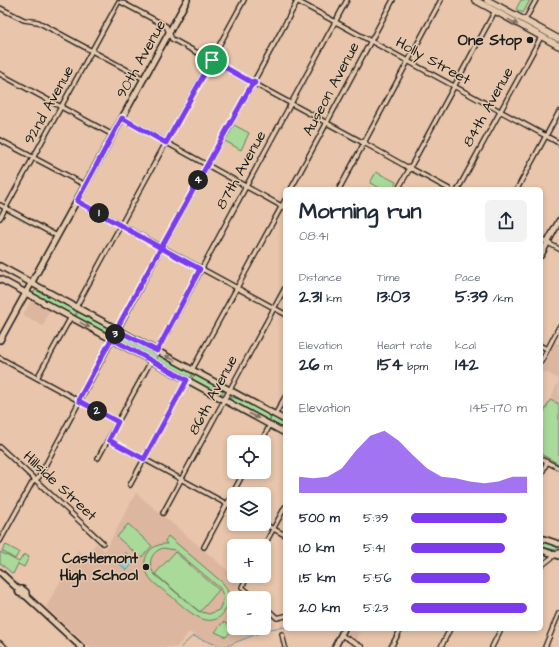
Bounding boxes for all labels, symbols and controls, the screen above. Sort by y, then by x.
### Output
street label: 90th Avenue [111,16,171,102]
one-way arrow [508,18,519,25]
place label: One Stop [458,30,523,51]
street label: Holly Street [391,32,474,91]
marker: One Stop [525,35,535,45]
street label: Auseon Avenue [297,38,365,140]
pin [195,43,229,77]
icon: arrive [201,49,223,71]
street label: 92nd Avenue [19,62,79,148]
street label: 84th Avenue [457,63,519,151]
street label: 87th Avenue [211,127,271,213]
pin: 4 [188,170,208,190]
text: 4 [194,172,202,187]
text: Morning run [299,196,422,227]
button: share [485,200,527,242]
pin: 1 [89,203,109,223]
text: 1 [98,205,100,220]
text: 08:41 [299,227,328,245]
text: Distance [299,270,342,285]
text: Time [377,270,400,285]
text: Pace [455,270,481,285]
text: 2.31 [299,285,322,309]
text: 13:03 [377,285,410,309]
text: 5:39 [455,285,488,309]
text: km [322,291,342,306]
text: /km [488,291,513,306]
one-way arrow [79,321,91,328]
pin: 3 [105,324,125,344]
text: 3 [112,326,118,341]
text: Elevation [299,338,342,353]
text: Heart rate [377,338,432,353]
text: kcal [455,338,476,353]
street label: 86th Avenue [183,351,243,439]
text: 26 [299,353,319,377]
text: 154 [377,353,403,377]
text: 142 [455,353,478,377]
one-way arrow [164,355,176,361]
text: m [319,359,332,374]
text: bpm [403,359,428,374]
text: Elevation [299,399,350,417]
text: 145–170 m [470,399,527,417]
pin: 2 [87,401,107,421]
text: 2 [94,403,100,418]
one-way arrow [248,413,260,420]
map controls [227,435,271,635]
button: locate [227,435,271,479]
street label: Hillside Street [18,446,102,526]
button: layers [227,487,271,531]
text: 500 m [299,509,340,527]
text: 5:39 [363,509,388,527]
button: + [227,539,271,583]
text: 1.0 km [299,539,334,557]
text: 5:41 [363,539,385,557]
place label: Castlemont High School [60,548,139,588]
marker: Castlemont High School [141,562,151,572]
text: 1.5 km [299,569,335,587]
text: 5:56 [363,569,392,587]
button: − [227,591,271,635]
text: 2.0 km [299,599,340,617]
text: 5:23 [363,599,388,617]

